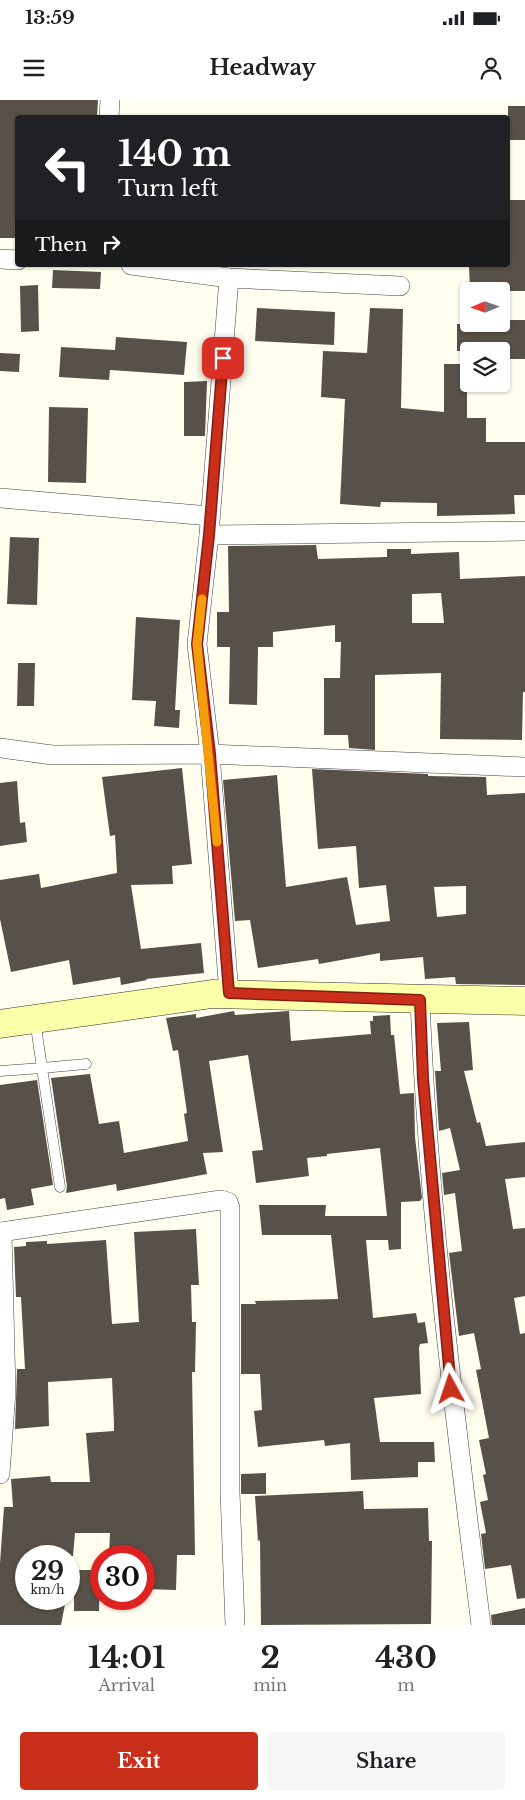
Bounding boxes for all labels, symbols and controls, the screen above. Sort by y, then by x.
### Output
text: 13:59 [25,6,75,29]
icon: menu [20,54,48,82]
text: Headway [209,54,316,81]
icon: person [477,54,505,82]
text: 140 m [118,132,231,175]
icon: left [35,135,100,200]
text: Turn left [118,175,218,202]
icon: right [97,230,125,258]
text: Then [35,233,87,256]
north arrow [460,282,510,332]
map controls [460,282,510,392]
pin [202,337,244,379]
button: layers [460,342,510,392]
icon: arrive [209,344,237,372]
position arrow [424,1362,476,1414]
speed limit sign: 30 [90,1545,155,1610]
text: 29 [31,1556,64,1587]
text: km/h [30,1582,65,1597]
text: 14:01 [88,1639,165,1676]
text: 2 [261,1639,280,1676]
text: 430 [375,1639,437,1676]
text: Arrival [98,1675,155,1695]
text: min [253,1675,287,1695]
text: m [397,1675,415,1695]
button: Exit [20,1732,258,1790]
button: Share [268,1732,505,1790]

